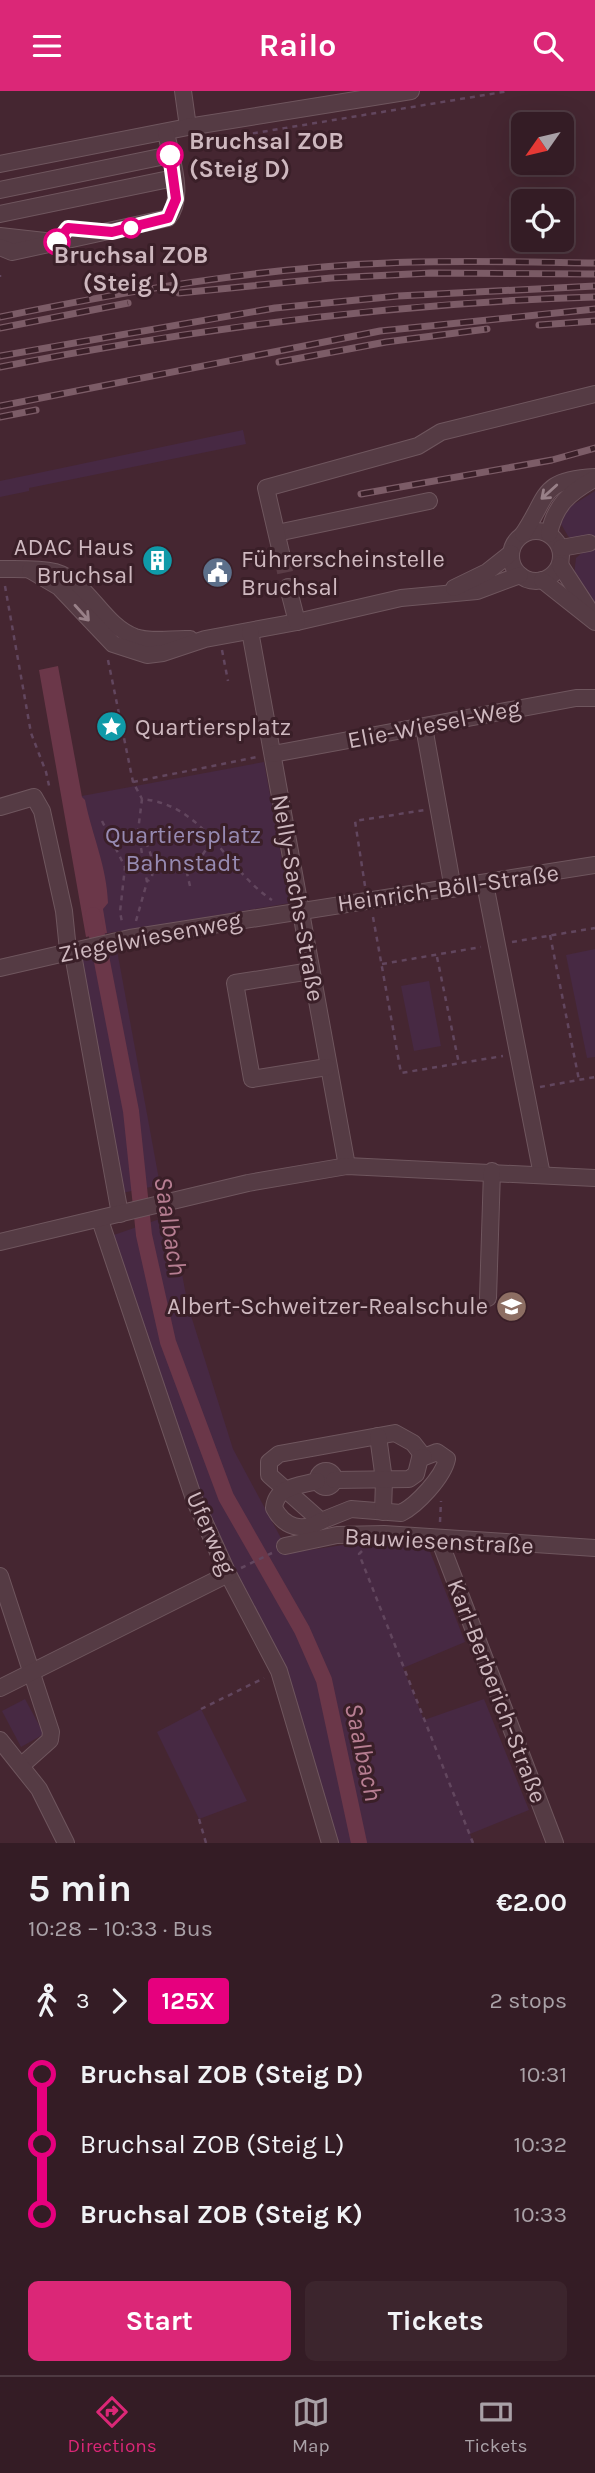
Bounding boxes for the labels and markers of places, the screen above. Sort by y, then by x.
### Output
place label: Bruchsal ZOB (Steig D) [189,127,344,183]
marker: Bruchsal ZOB (Steig D) [157,142,183,168]
marker: Bruchsal ZOB (Steig L) [121,218,141,238]
unlabelled marker [44,229,70,255]
place label: Bruchsal ZOB (Steig L) [54,241,208,297]
place label: ADAC Haus Bruchsal [14,533,134,589]
building icon: ADAC Haus Bruchsal [140,544,174,578]
place label: Führerscheinstelle Bruchsal [241,545,445,601]
public building icon: Führerscheinstelle Bruchsal [201,556,235,590]
place icon: Quartiersplatz [95,710,129,744]
place label: Quartiersplatz [135,713,291,741]
school or university icon: Albert-Schweitzer-Realschule [494,1289,528,1323]
place label: Albert-Schweitzer-Realschule [167,1292,488,1320]

